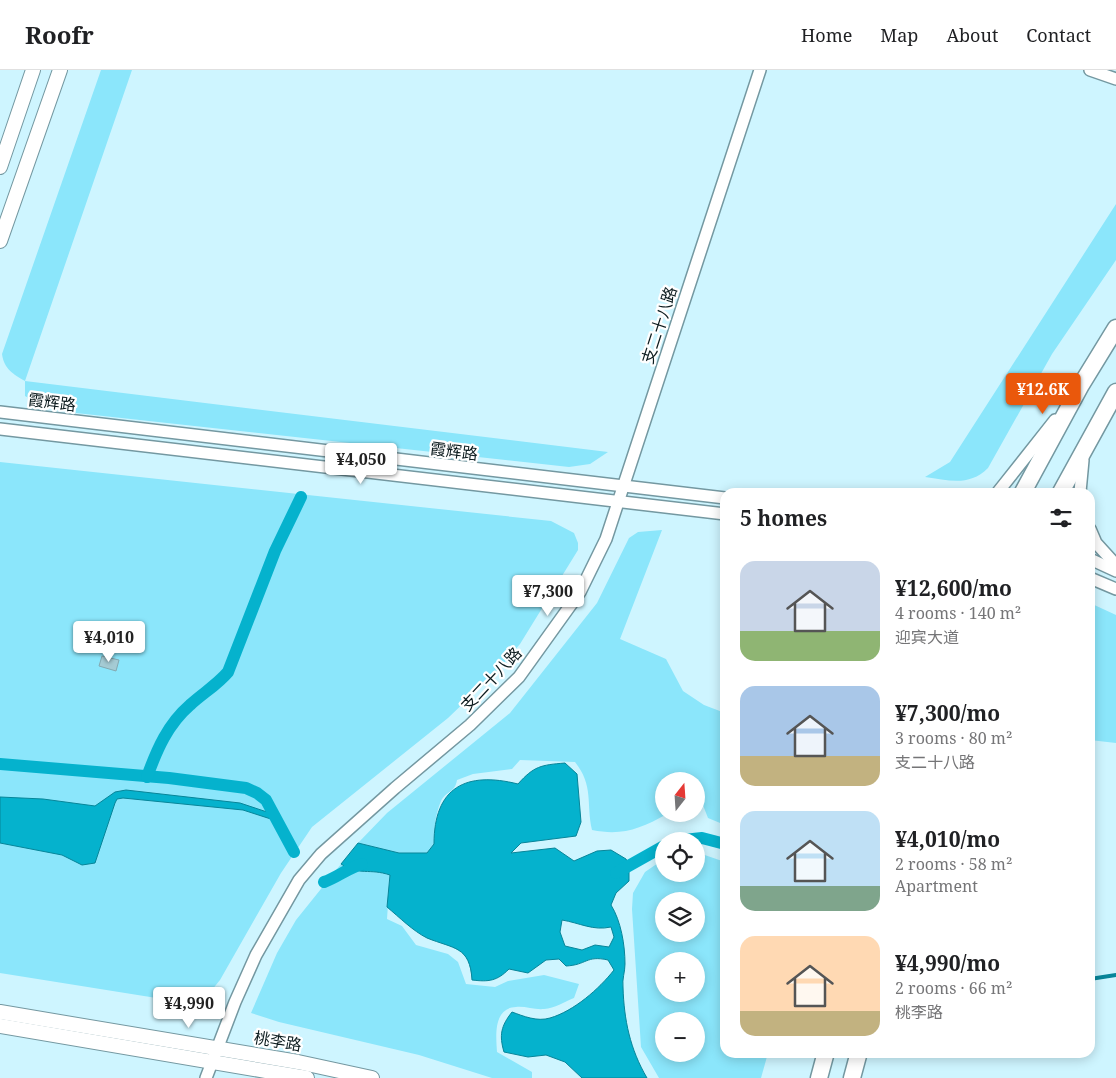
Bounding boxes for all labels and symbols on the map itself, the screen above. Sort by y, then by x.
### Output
street label: 支二十八路 [636,284,682,366]
pin: ¥12.6K [1002,372,1084,415]
street label: 霞辉路 [27,388,77,416]
street label: 霞辉路 [429,437,479,465]
pin: ¥4,050 [320,442,402,485]
pin: ¥7,300 [507,574,589,617]
pin: ¥4,010 [68,620,150,663]
street label: 支二十八路 [456,642,526,716]
north arrow [655,772,705,822]
pin: ¥4,990 [148,986,230,1029]
street label: 桃李路 [252,1026,304,1056]

